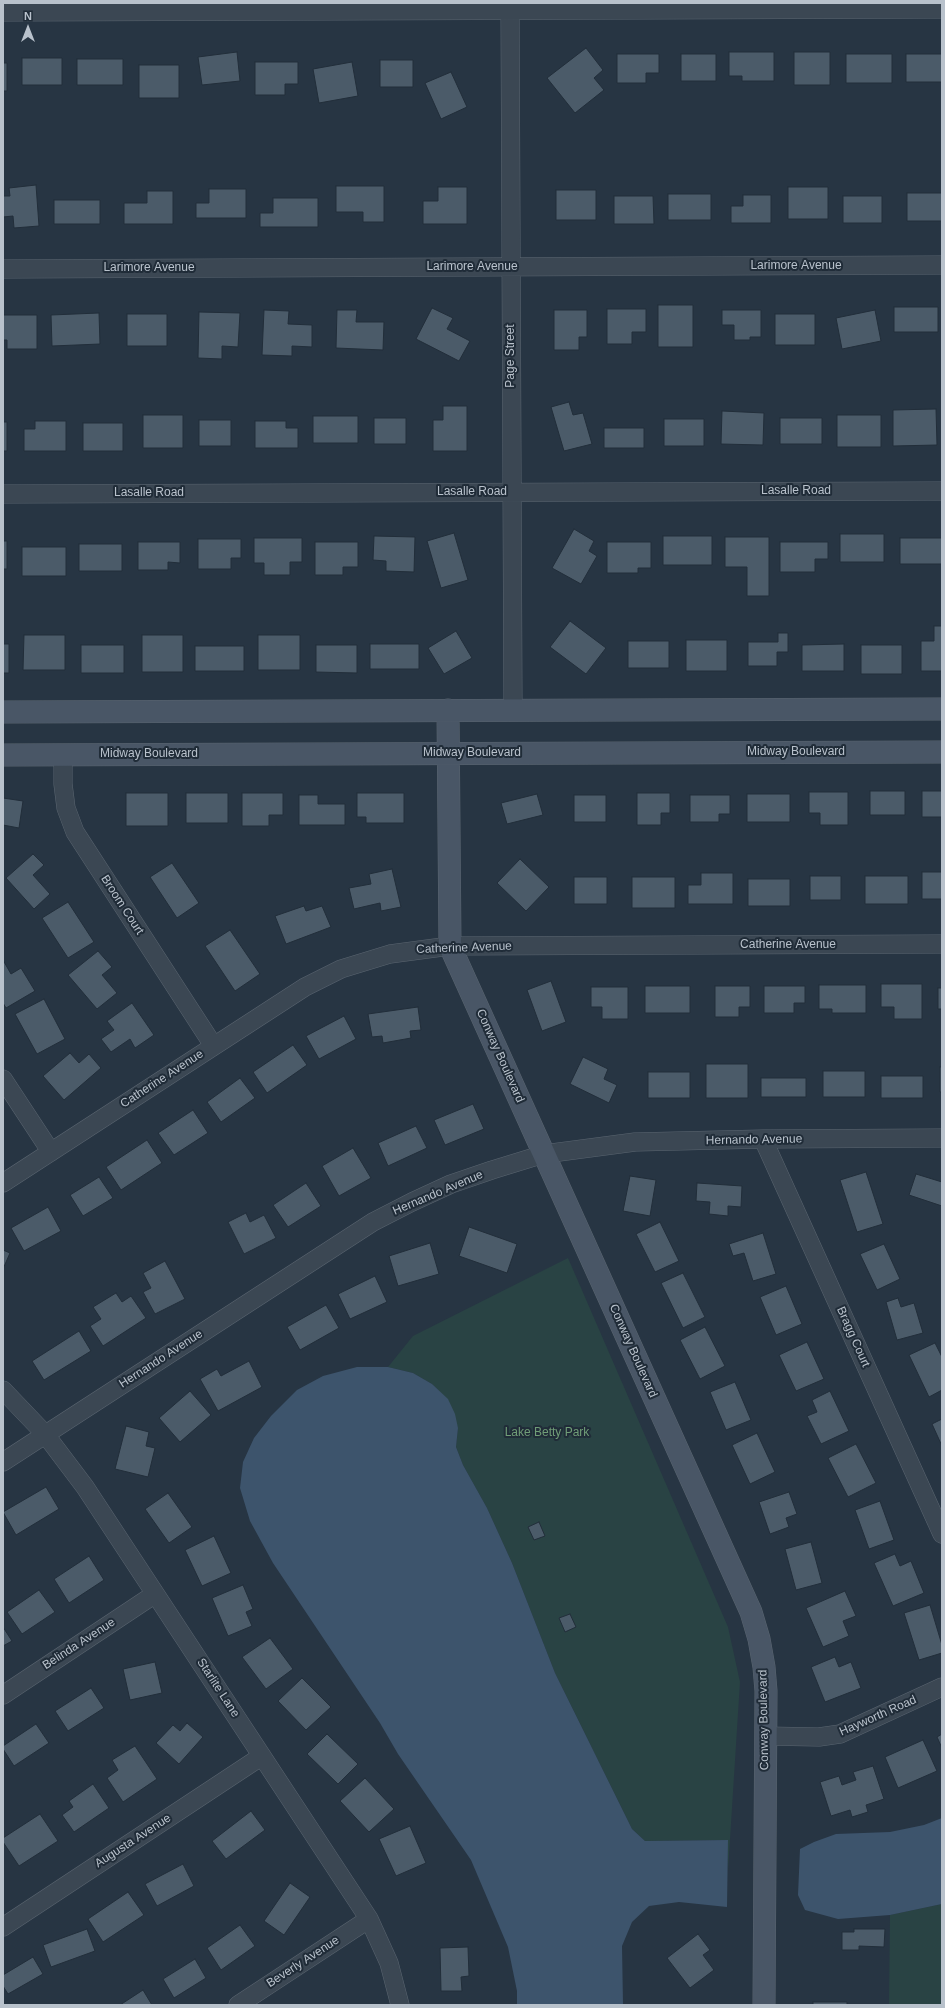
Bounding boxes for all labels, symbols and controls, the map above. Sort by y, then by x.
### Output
north arrow [8,8,48,48]
text: N [24,10,32,22]
street label: Larimore Avenue [750,259,842,273]
street label: Larimore Avenue [426,260,518,274]
street label: Larimore Avenue [103,261,195,275]
street label: Page Street [504,324,518,388]
street label: Lasalle Road [761,484,831,498]
street label: Lasalle Road [437,485,507,499]
street label: Lasalle Road [114,486,184,500]
street label: Midway Boulevard [747,745,845,759]
street label: Midway Boulevard [423,746,521,760]
street label: Midway Boulevard [100,747,198,761]
street label: Broom Court [97,873,147,937]
street label: Catherine Avenue [740,938,836,952]
street label: Catherine Avenue [416,939,512,957]
street label: Conway Boulevard [473,1007,527,1105]
street label: Catherine Avenue [118,1047,206,1111]
street label: Hernando Avenue [706,1132,802,1148]
street label: Hernando Avenue [391,1168,485,1218]
street label: Conway Boulevard [606,1302,660,1400]
street label: Bragg Court [833,1305,873,1369]
street label: Hernando Avenue [117,1327,205,1391]
park label: Lake Betty Park [505,1426,589,1440]
street label: Belinda Avenue [40,1615,118,1673]
street label: Starlite Lane [194,1656,242,1720]
street label: Conway Boulevard [756,1670,772,1770]
street label: Hayworth Road [837,1693,919,1739]
street label: Augusta Avenue [92,1811,174,1871]
street label: Beverly Avenue [264,1933,342,1991]

